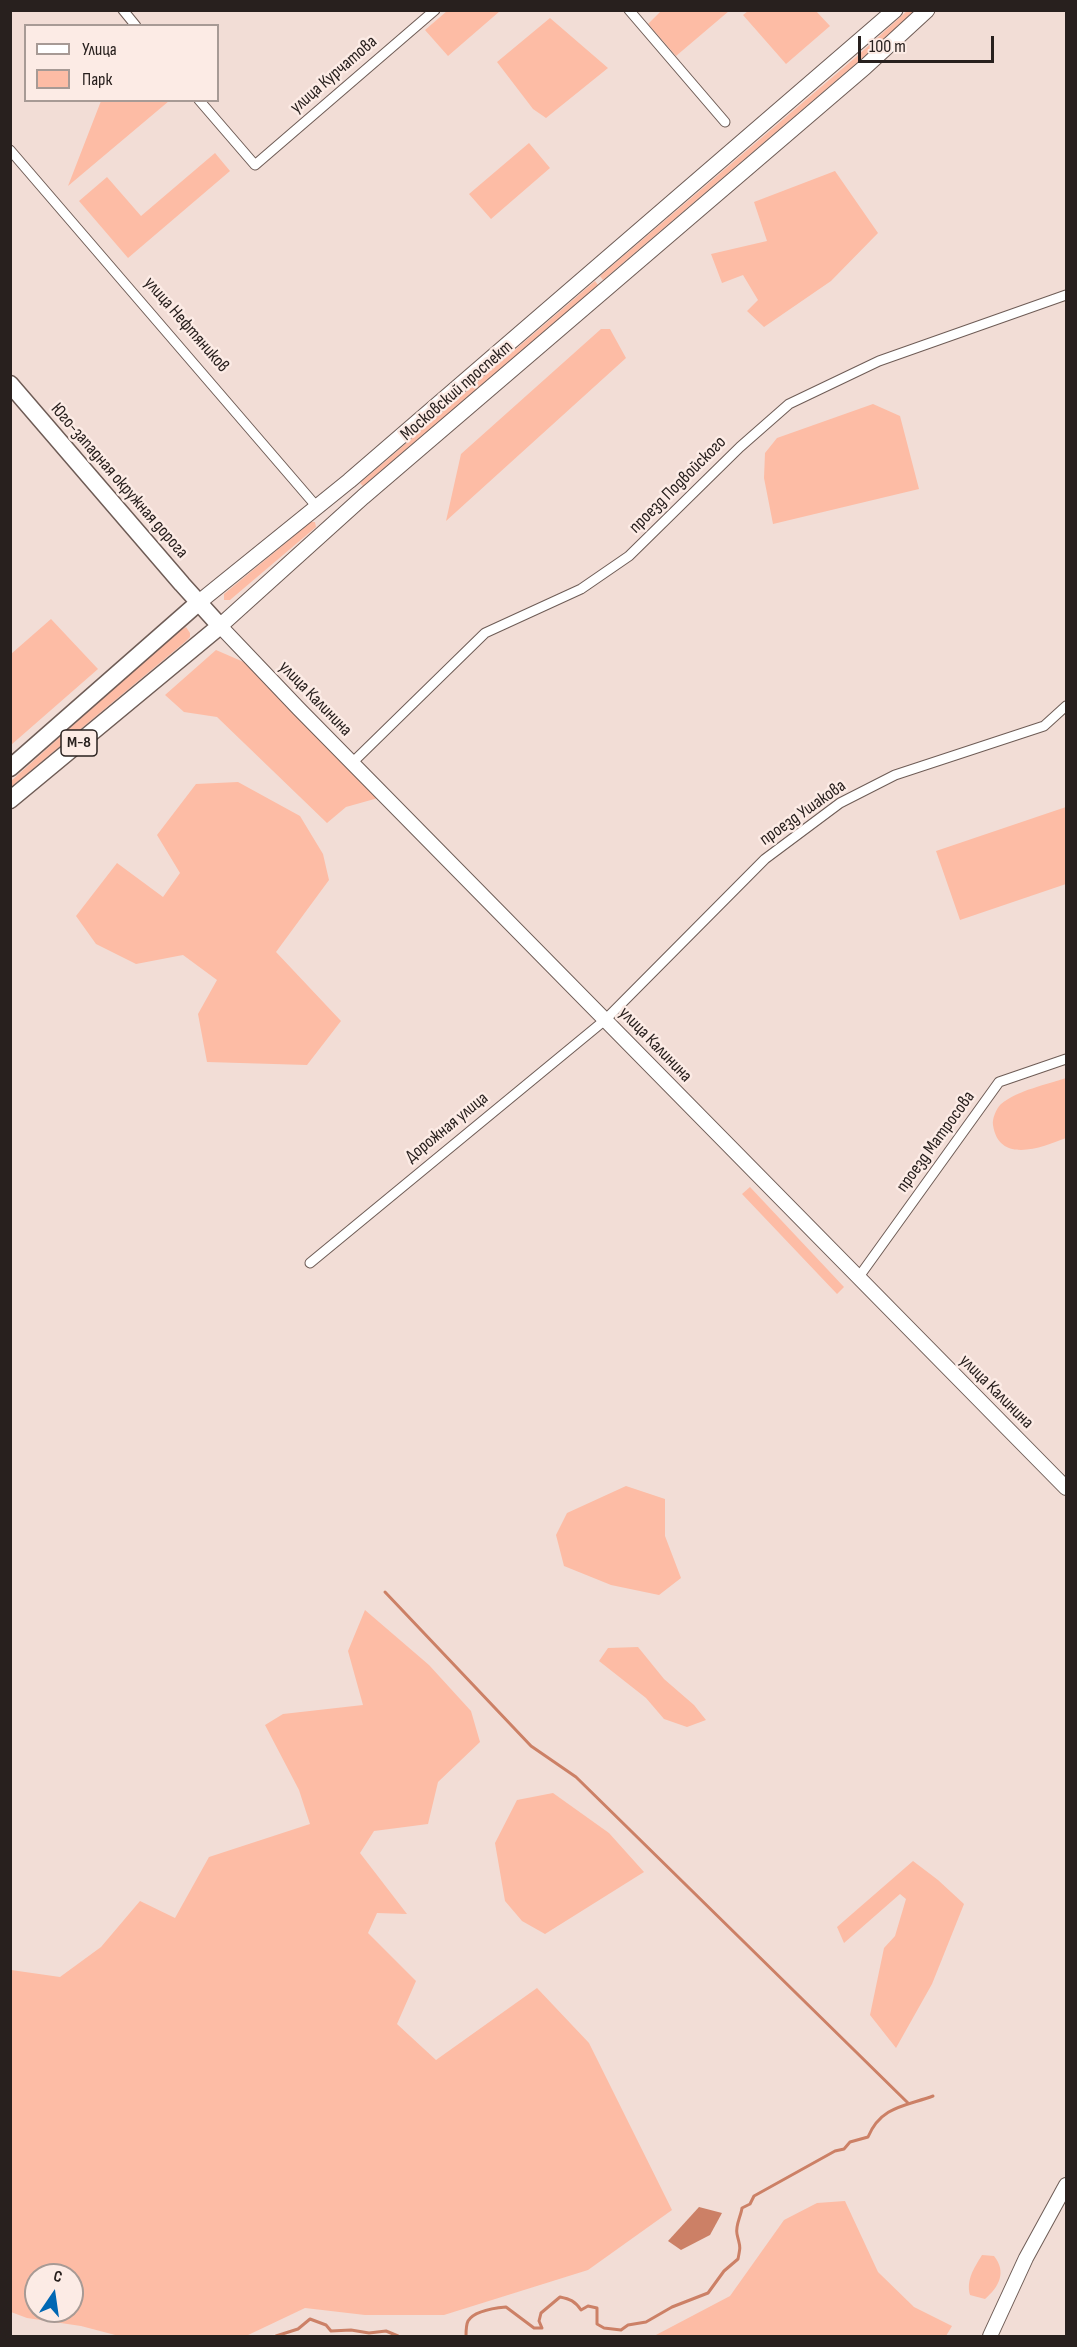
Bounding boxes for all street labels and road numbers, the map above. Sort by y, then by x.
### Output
street label: улица Курчатова [286,31,382,119]
street label: улица Нефтяников [139,273,233,377]
street label: Московский проспект [396,336,518,446]
street label: Юго-западная окружная дорога [46,399,192,563]
street label: проезд Подвойского [625,432,731,538]
street label: улица Калинина [274,657,356,741]
road number: М-8 [61,730,97,756]
street label: проезд Ушакова [756,775,850,851]
street label: улица Калинина [614,1003,696,1087]
street label: проезд Матросова [892,1087,980,1197]
street label: Дорожная улица [401,1088,493,1168]
street label: улица Калинина [954,1350,1038,1434]

